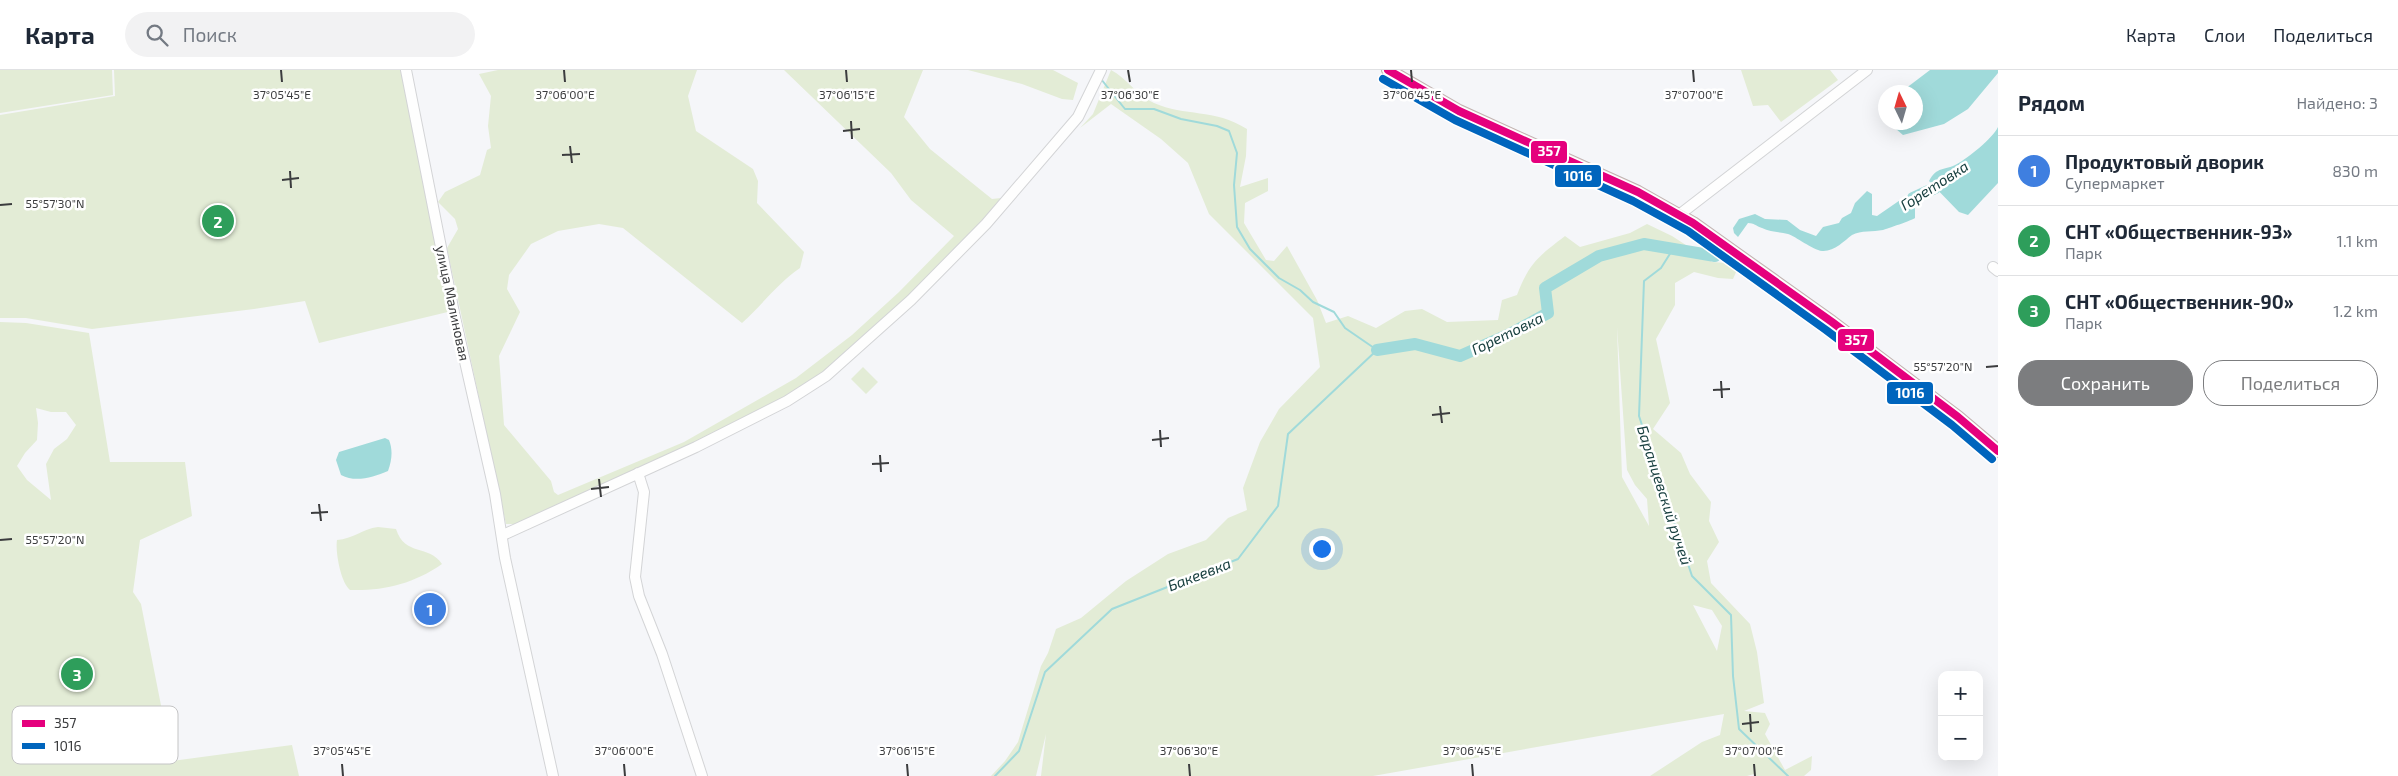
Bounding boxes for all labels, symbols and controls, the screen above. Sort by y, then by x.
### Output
search box [125,12,475,57]
text: Карта [25,20,95,49]
icon: search [143,21,171,49]
text: Поиск [183,23,237,46]
text: Карта [2126,24,2176,46]
text: Слои [2204,24,2245,46]
text: Поделиться [2273,24,2373,46]
north arrow [1878,85,1923,130]
text: 37°05'45"E [253,87,311,101]
text: 37°06'00"E [535,87,595,101]
text: 37°06'15"E [819,87,875,101]
text: 37°06'30"E [1101,87,1160,101]
text: 37°06'45"E [1383,87,1441,101]
text: 37°07'00"E [1665,87,1724,101]
text: Рядом [2018,90,2085,115]
text: Найдено: 3 [2296,93,2378,112]
line badge: 357 [1530,140,1568,164]
text: 357 [1537,142,1561,159]
text: Продуктовый дворик [2065,150,2264,173]
water label: Горетовка [1897,156,1971,214]
text: 1 [2031,161,2037,180]
text: 830 m [2332,161,2378,180]
line badge: 1016 [1554,164,1602,188]
text: 1016 [1563,167,1593,184]
text: Супермаркет [2065,173,2164,192]
text: 55°57'30"N [26,196,84,210]
pin: 2 [202,202,234,240]
text: СНТ «Общественник-93» [2065,220,2292,243]
text: 2 [2029,231,2039,250]
text: 1.1 km [2337,231,2378,250]
text: Парк [2065,243,2102,262]
street label: улица Малиновая [432,244,474,362]
text: СНТ «Общественник-90» [2065,290,2294,313]
text: 3 [2029,301,2039,320]
text: 1.2 km [2333,301,2378,320]
water label: Горетовка [1468,308,1546,358]
text: Парк [2065,313,2102,332]
line badge: 357 [1837,328,1875,352]
text: 357 [1844,331,1868,348]
text: 55°57'20"N [1914,359,1972,373]
button: Сохранить [2018,360,2193,406]
button: Поделиться [2203,360,2378,406]
line badge: 1016 [1886,381,1934,405]
text: 1016 [1895,384,1925,401]
water label: Баранцевский ручей [1634,423,1696,567]
text: 55°57'20"N [26,532,84,546]
your location [1309,536,1335,562]
water label: Бакеевка [1165,554,1233,594]
pin: 1 [414,590,446,628]
pin: 3 [61,655,93,693]
map controls [1938,671,1983,761]
button: + [1938,671,1983,716]
legend [12,706,178,764]
text: 357 [54,714,76,731]
button: − [1938,716,1983,761]
text: 1016 [54,737,82,754]
text: 37°05'45"E [313,743,371,757]
text: 37°06'00"E [594,743,654,757]
text: 37°06'15"E [879,743,935,757]
text: 37°06'30"E [1160,743,1219,757]
text: 37°06'45"E [1443,743,1501,757]
text: 37°07'00"E [1725,743,1784,757]

